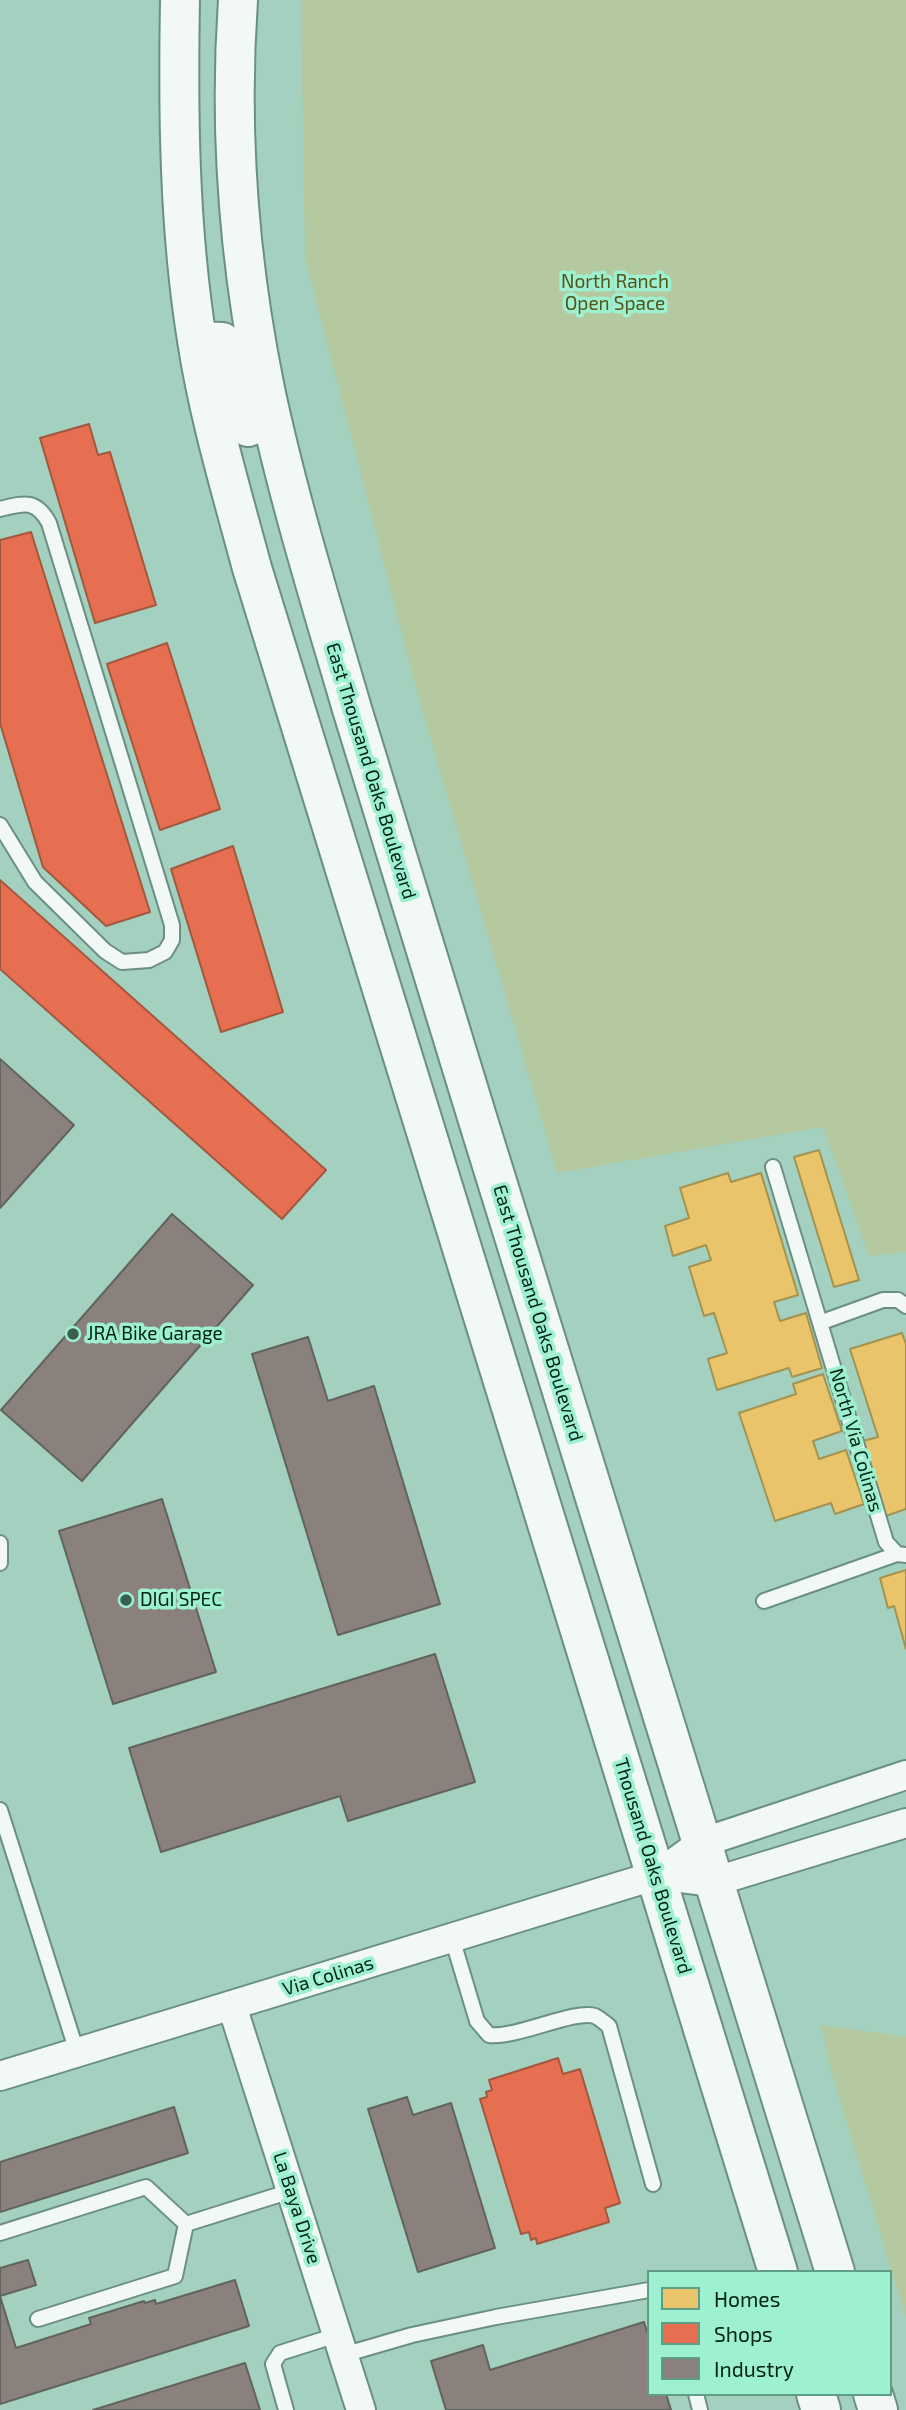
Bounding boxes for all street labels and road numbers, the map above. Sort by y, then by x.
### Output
street label: East Thousand Oaks Boulevard [321,640,421,902]
street label: East Thousand Oaks Boulevard [488,1182,588,1444]
street label: North Via Colinas [825,1366,887,1514]
street label: Thousand Oaks Boulevard [609,1755,697,1977]
street label: Via Colinas [280,1951,376,2001]
street label: La Baya Drive [268,2149,326,2267]

